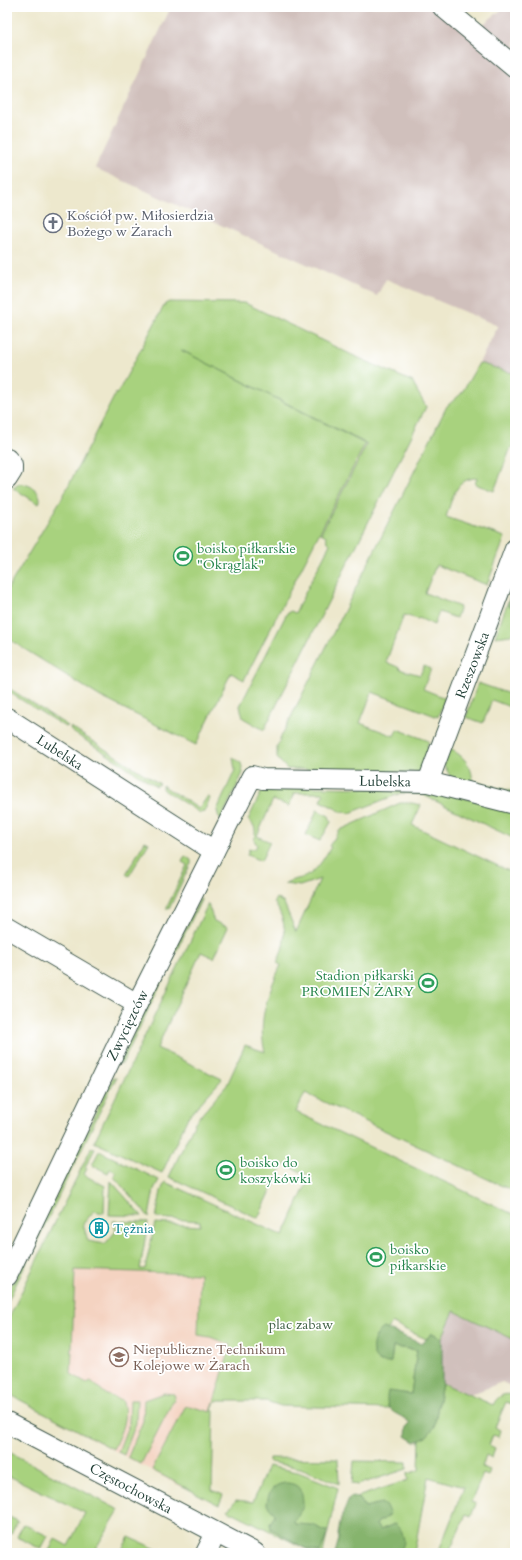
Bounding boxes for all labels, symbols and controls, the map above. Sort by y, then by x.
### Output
place label: Kościół pw. Miłosierdzia Bożego w Żarach [67,206,214,241]
church icon: Kościół pw. Miłosierdzia Bożego w Żarach [42,212,64,234]
place label: boisko piłkarskie "Okrąglak" [197,539,296,574]
sports icon: boisko piłkarskie "Okrąglak" [172,545,194,567]
street label: Rzeszowska [451,629,494,701]
street label: Lubelska [33,730,87,774]
street label: Lubelska [359,772,411,791]
place label: Stadion piłkarski PROMIEŃ ŻARY [302,966,415,1001]
sports icon: Stadion piłkarski PROMIEŃ ŻARY [417,972,439,994]
street label: Zwycięzców [102,986,153,1064]
place label: boisko do koszykówki [240,1153,311,1188]
sports icon: boisko do koszykówki [215,1159,237,1181]
building icon: Tężnia [88,1217,110,1239]
place label: Tężnia [113,1219,154,1238]
place label: boisko piłkarskie [390,1240,446,1275]
sports icon: boisko piłkarskie [365,1246,387,1268]
park label: plac zabaw [269,1315,334,1334]
place label: Niepubliczne Technikum Kolejowe w Żarach [133,1340,286,1375]
school or university icon: Niepubliczne Technikum Kolejowe w Żarach [108,1346,130,1368]
street label: Częstochowska [86,1459,175,1518]

